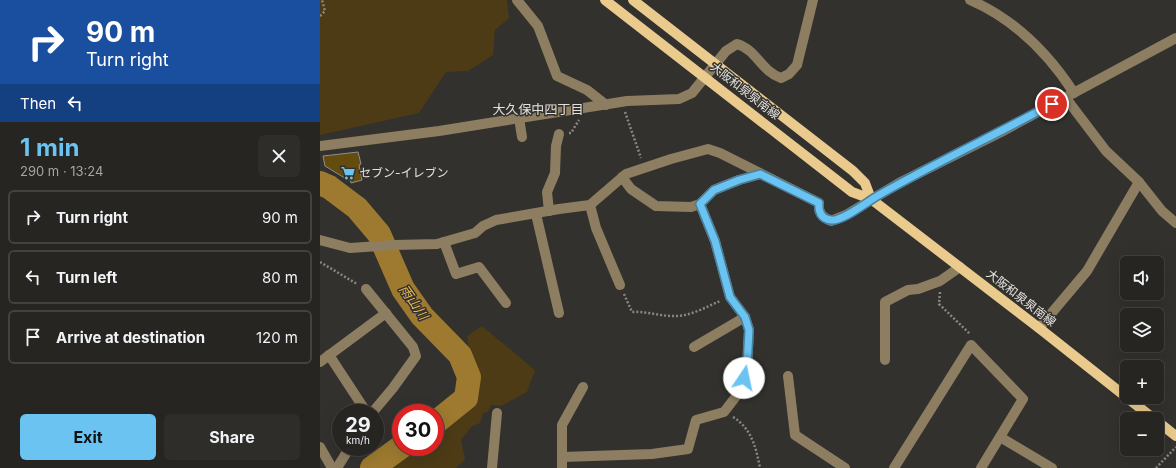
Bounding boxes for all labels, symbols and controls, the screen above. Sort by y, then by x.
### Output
text: 90 m [86,15,155,49]
icon: right [20,16,72,68]
text: Turn right [86,49,169,70]
street label: 大阪和泉泉南線 [708,59,783,122]
pin [1035,87,1069,121]
icon: left [64,92,86,114]
icon: arrive [1041,93,1063,115]
text: Then [20,94,56,113]
district label: 大久保中四丁目 [492,101,584,117]
text: 1 min [20,133,79,162]
button: close [258,135,300,177]
text: 290 m · 13:24 [20,163,103,179]
supermarket icon: セブン-イレブン [340,165,356,181]
place label: セブン-イレブン [359,165,449,180]
icon: right [22,206,44,228]
text: Turn right [56,208,128,227]
text: 90 m [262,208,298,227]
map controls [1120,256,1164,456]
button: sound [1120,256,1164,300]
icon: left [22,266,44,288]
street label: 大阪和泉泉南線 [984,266,1059,329]
text: Turn left [56,268,117,287]
text: 80 m [262,268,298,287]
water label: 雨山川 [396,281,433,324]
button: layers [1120,308,1164,352]
icon: arrive [22,326,44,348]
text: Arrive at destination [56,328,205,347]
text: 120 m [256,328,298,347]
position arrow [723,357,765,399]
button: + [1120,360,1164,404]
speed limit sign: 30 [392,404,444,456]
button: − [1120,412,1164,456]
text: 29 [345,413,371,437]
button: Exit [20,414,156,460]
button: Share [164,414,300,460]
text: km/h [346,434,370,446]

